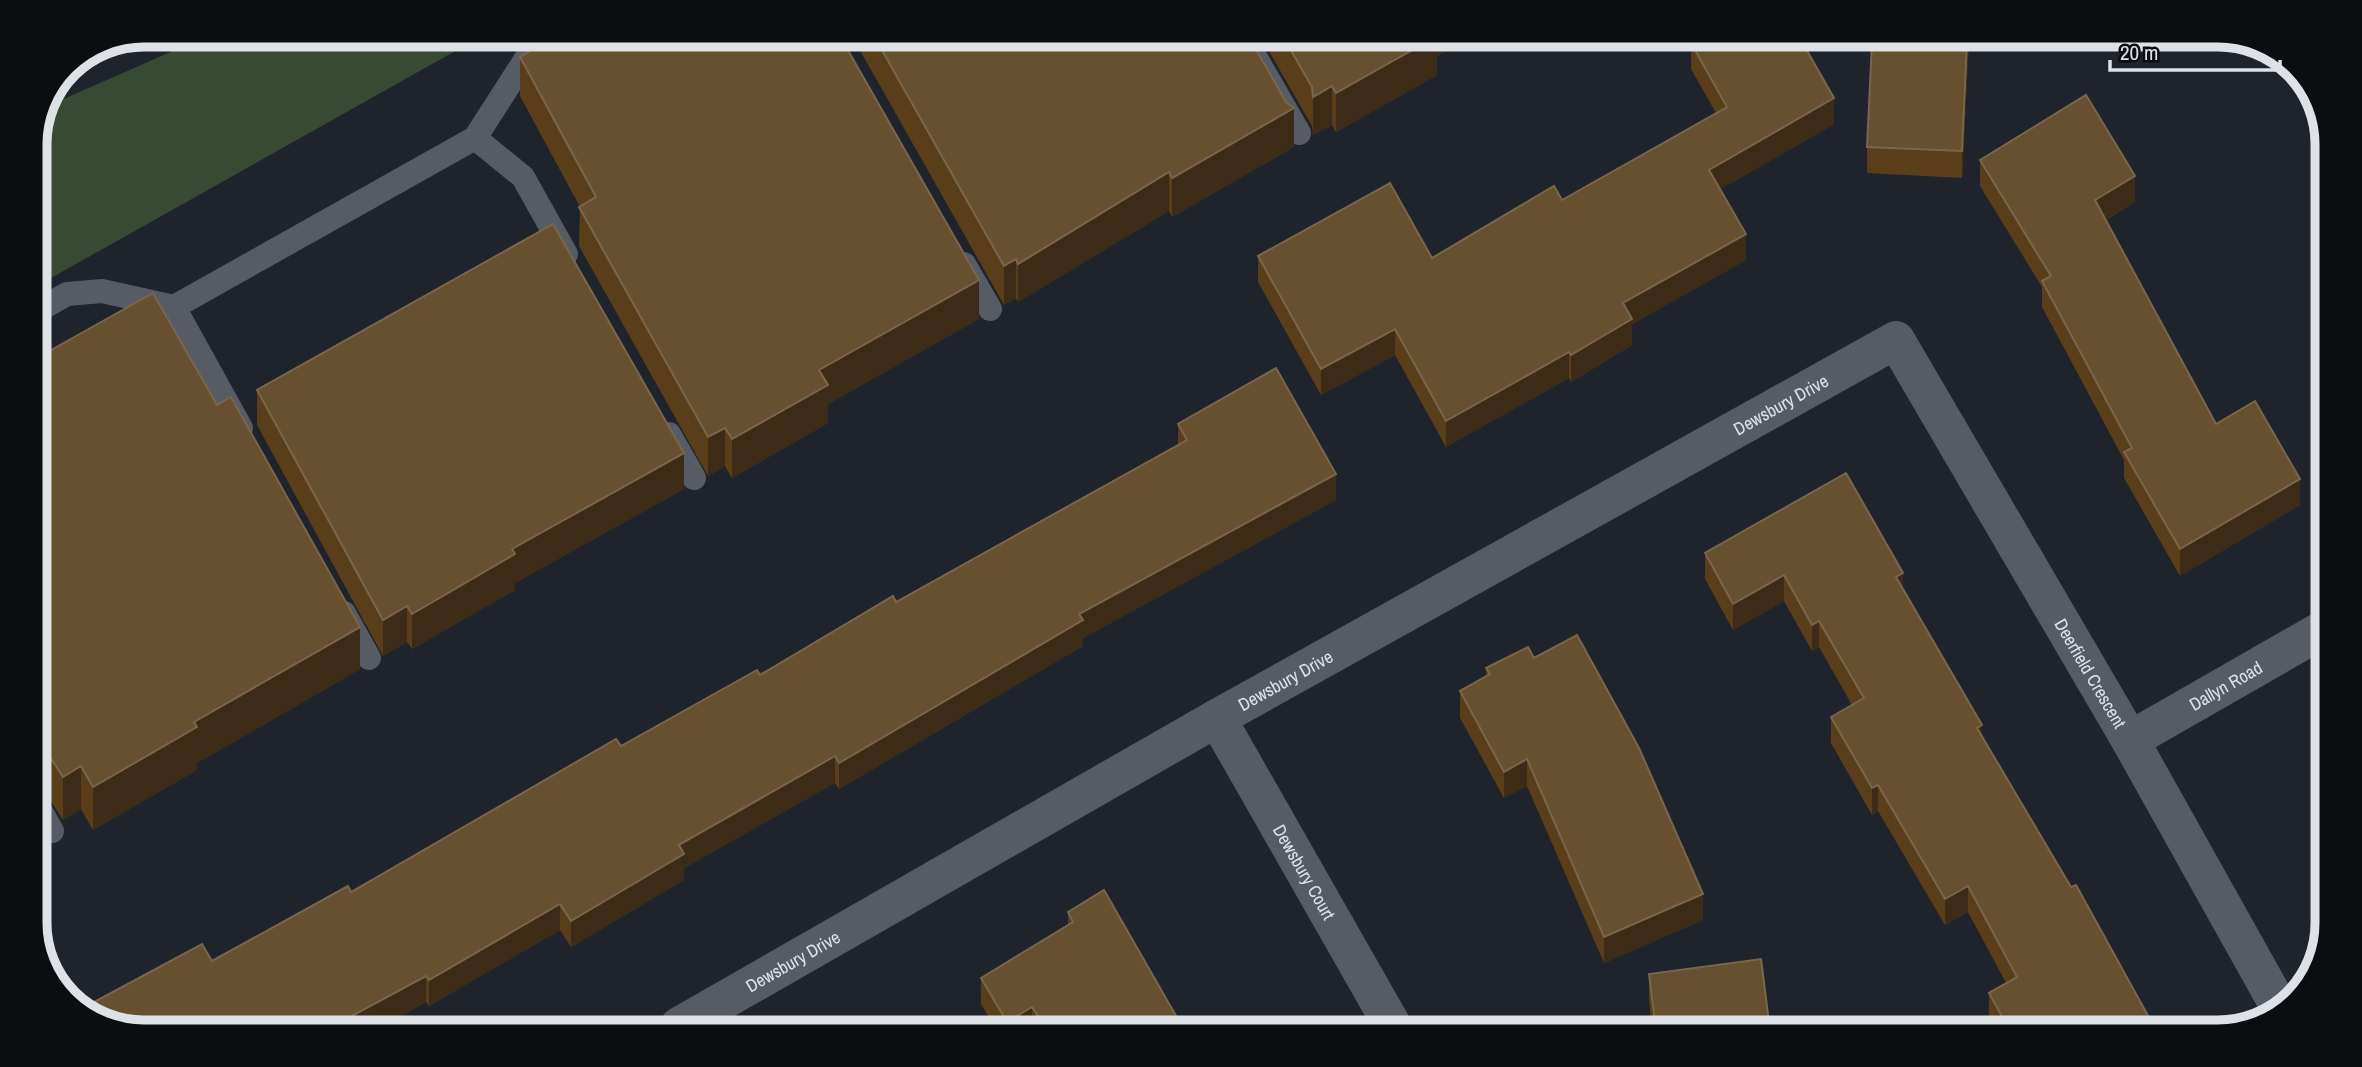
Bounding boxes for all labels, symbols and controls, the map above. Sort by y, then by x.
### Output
scale bar [2110,28,2280,72]
text: 20 m [2120,38,2158,67]
street label: Dewsbury Drive [1729,368,1833,441]
street label: Deerfield Crescent [2049,614,2133,733]
street label: Dewsbury Drive [1233,644,1337,717]
street label: Dallyn Road [2184,654,2267,716]
street label: Dewsbury Court [1268,820,1342,924]
street label: Dewsbury Drive [741,924,844,998]

